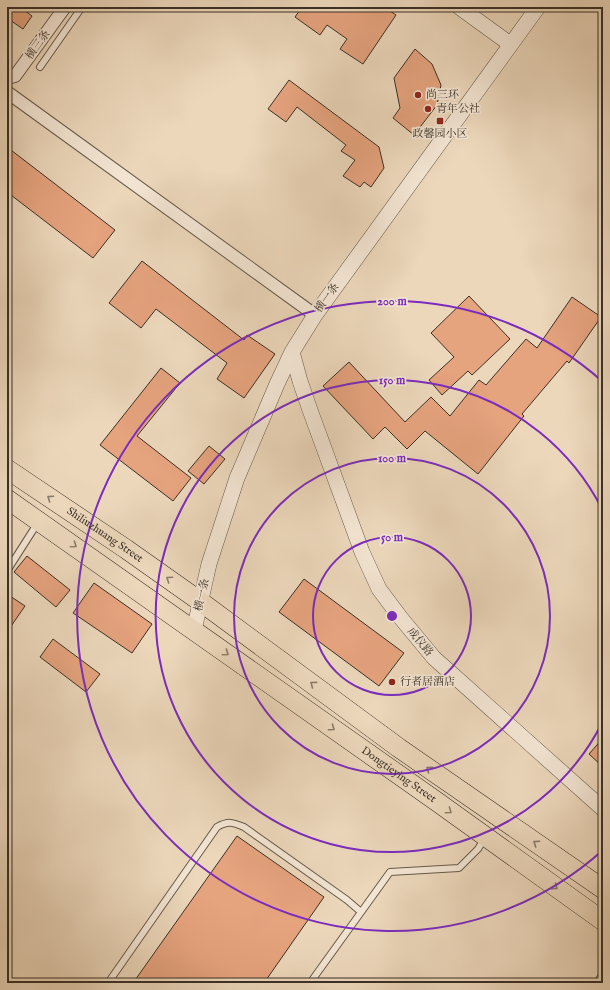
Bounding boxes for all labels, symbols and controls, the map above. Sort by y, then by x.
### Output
street label: 横三条 [23,28,53,62]
place label: 尚三环 [426,88,459,102]
marker: 尚三环 [413,90,423,100]
place label: 青年公社 [436,102,480,116]
marker: 青年公社 [423,104,433,114]
marker: 政馨园小区 [435,116,445,126]
place label: 政馨园小区 [413,127,468,141]
street label: 横一条 [312,281,342,315]
text: 200 m [377,294,407,309]
text: 150 m [379,373,406,388]
text: 100 m [378,451,407,466]
one-way arrow [47,495,54,503]
street label: Shiliuzhuang Street [64,504,146,566]
text: 50 m [381,530,404,545]
one-way arrow [69,540,76,547]
one-way arrow [167,577,174,584]
street label: 横一条 [191,577,213,613]
centre of rings [385,609,399,623]
street label: 成仪路 [404,625,436,659]
one-way arrow [222,648,229,656]
place label: 行者居酒店 [400,675,455,689]
marker: 行者居酒店 [387,677,397,687]
one-way arrow [310,681,317,689]
one-way arrow [328,723,335,731]
street label: Dongtieying Street [359,744,439,806]
one-way arrow [427,767,434,774]
one-way arrow [445,806,452,813]
one-way arrow [533,840,540,848]
one-way arrow [551,882,558,890]

